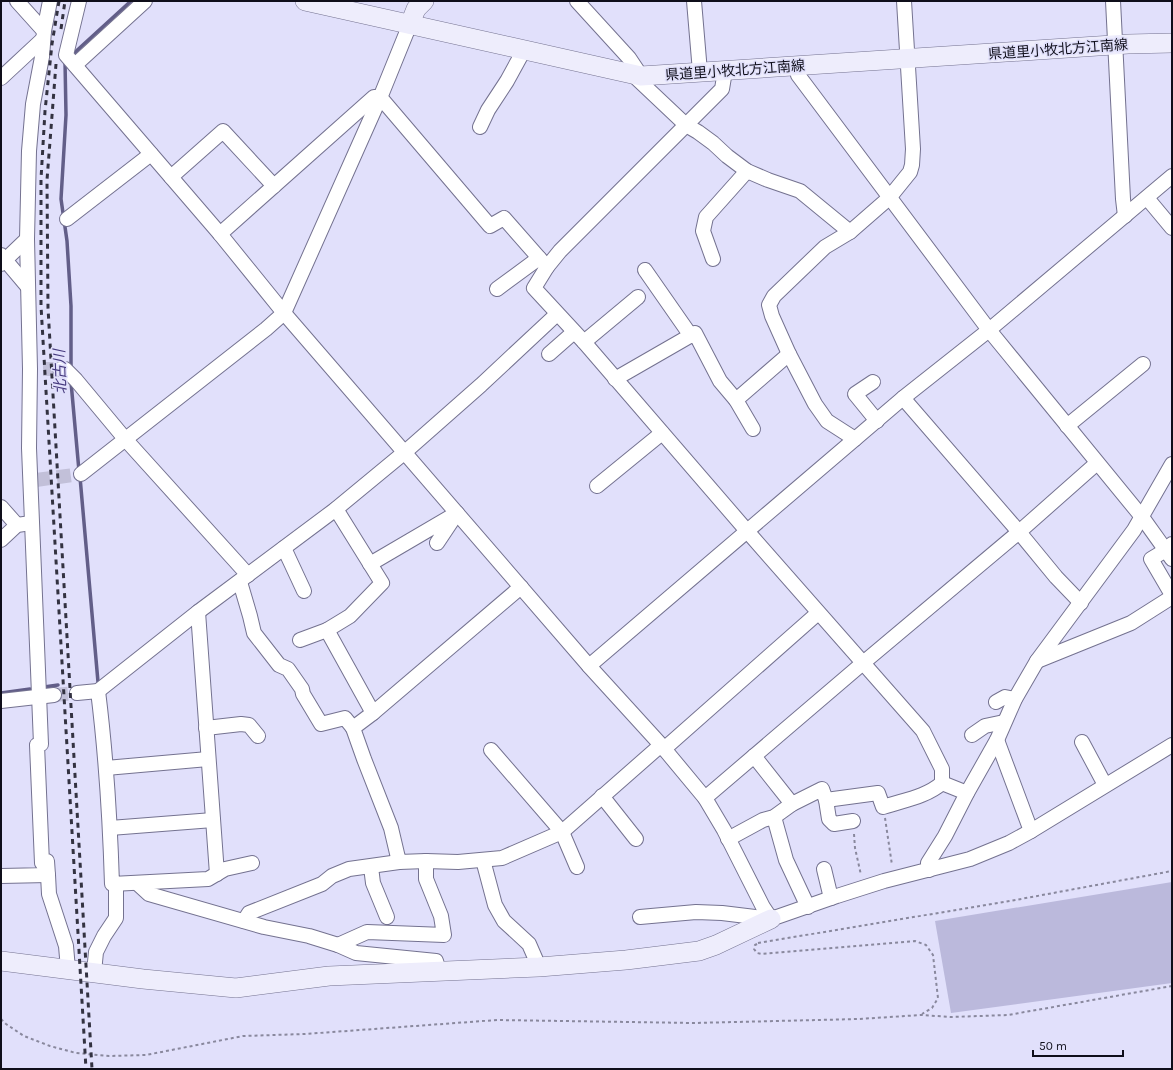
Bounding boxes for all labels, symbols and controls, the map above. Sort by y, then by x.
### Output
street label: 県道里小牧北方江南線 [988,36,1128,63]
street label: 県道里小牧北方江南線 [665,57,805,84]
water label: 北古川 [50,347,70,395]
scale bar [1033,1032,1123,1058]
text: 50 m [1039,1039,1067,1053]

